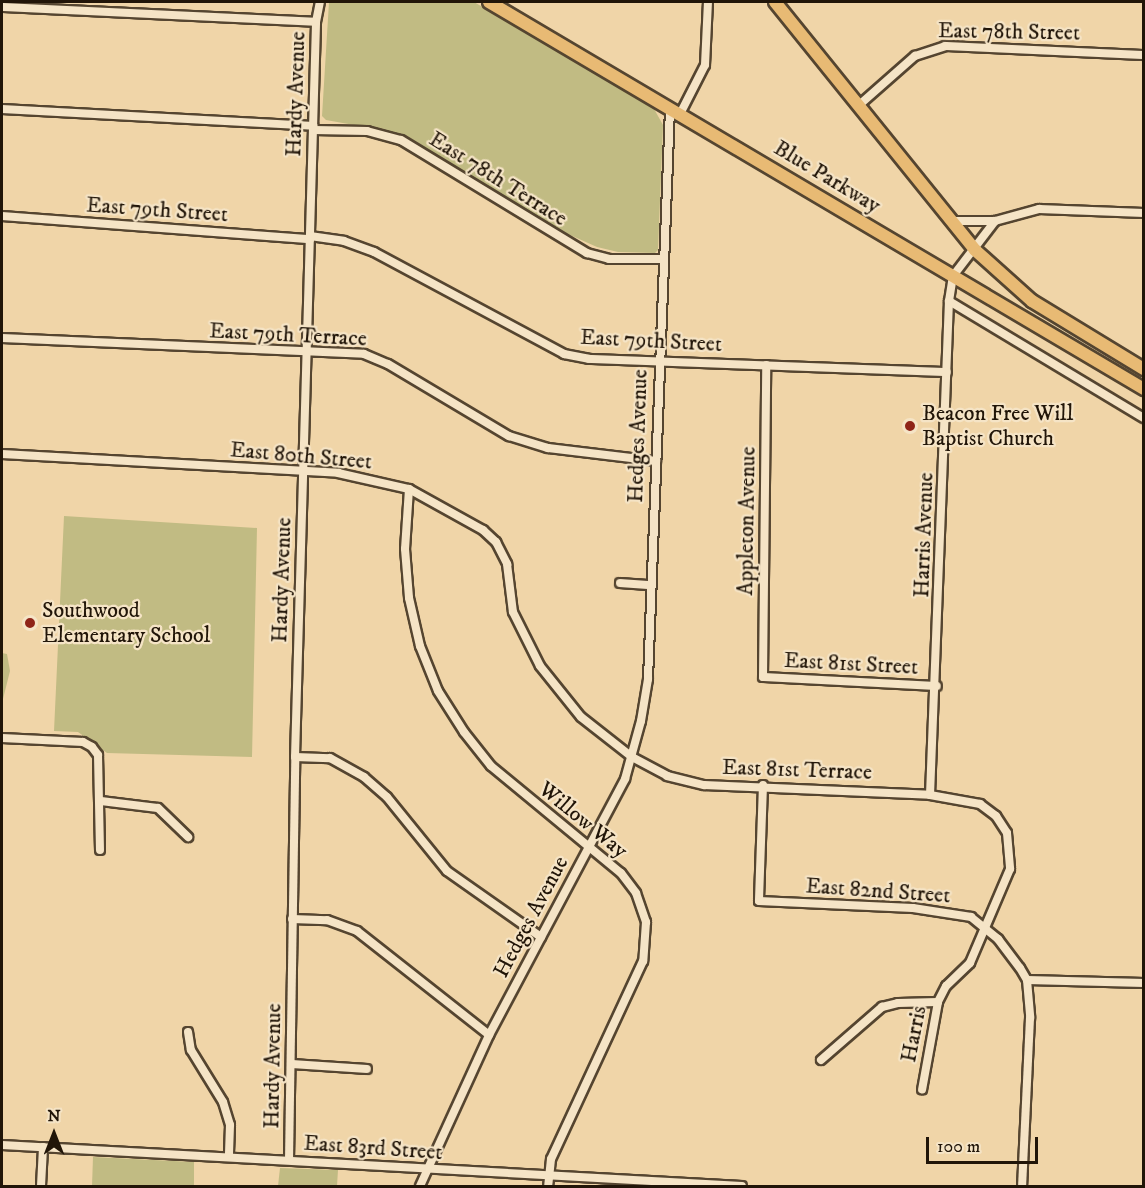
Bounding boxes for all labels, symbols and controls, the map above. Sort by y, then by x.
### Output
street label: East 78th Street [938,18,1080,46]
street label: Hardy Avenue [281,31,311,157]
street label: East 78th Terrace [424,126,572,232]
street label: Blue Parkway [769,135,885,219]
street label: East 79th Street [85,192,229,228]
street label: East 79th Terrace [209,318,367,352]
street label: East 79th Street [579,324,723,358]
street label: Hedges Avenue [622,369,654,503]
place label: Beacon Free Will Baptist Church [922,400,1073,452]
marker: Beacon Free Will Baptist Church [903,419,917,433]
street label: East 80th Street [229,437,373,475]
street label: Appleton Avenue [733,446,761,596]
street label: Harris Avenue [909,472,939,598]
street label: Hardy Avenue [267,517,297,643]
place label: Southwood Elementary School [42,597,210,648]
marker: Southwood Elementary School [23,616,37,630]
street label: East 81st Street [783,647,919,681]
street label: East 81st Terrace [722,754,872,786]
street label: Willow Way [533,776,633,864]
street label: Hedges Avenue [488,852,574,982]
street label: East 82nd Street [805,873,951,909]
street label: Hardy Avenue [259,1003,287,1129]
street label: Harris [896,1003,932,1065]
north arrow [24,1104,84,1164]
text: N [47,1106,61,1126]
scale bar [929,1125,1042,1163]
street label: East 83rd Street [303,1130,443,1166]
text: 100 m [937,1136,980,1158]

